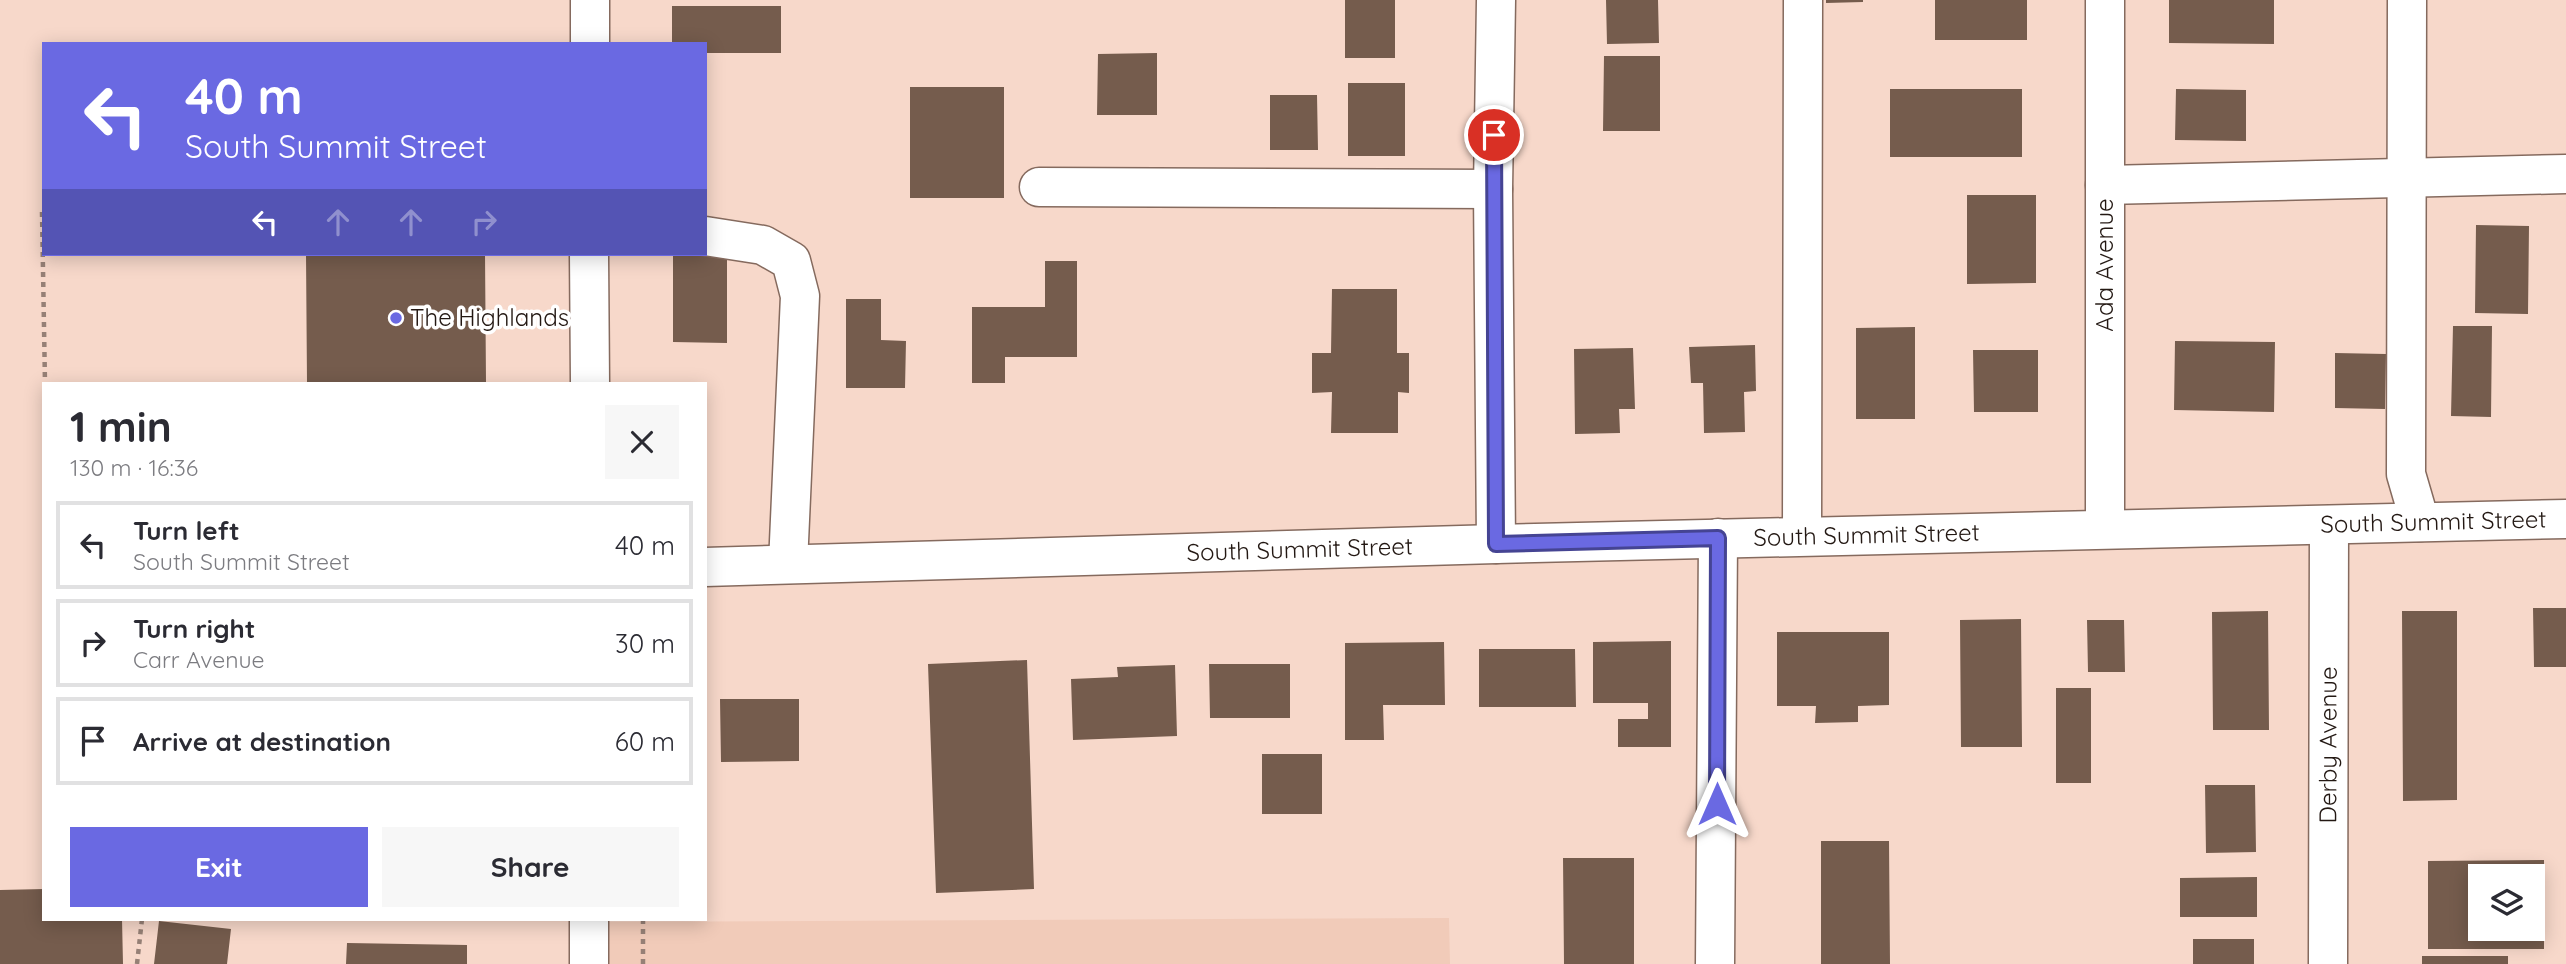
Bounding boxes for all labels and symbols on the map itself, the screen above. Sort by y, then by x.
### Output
pin [1464,105,1524,165]
street label: Ada Avenue [2089,198,2119,332]
place label: The Highlands [410,302,569,332]
marker: The Highlands [388,310,404,326]
street label: South Summit Street [2320,503,2547,539]
street label: South Summit Street [1753,517,1980,552]
street label: South Summit Street [1186,530,1413,567]
street label: Derby Avenue [2312,666,2343,824]
position arrow [1680,767,1754,841]

